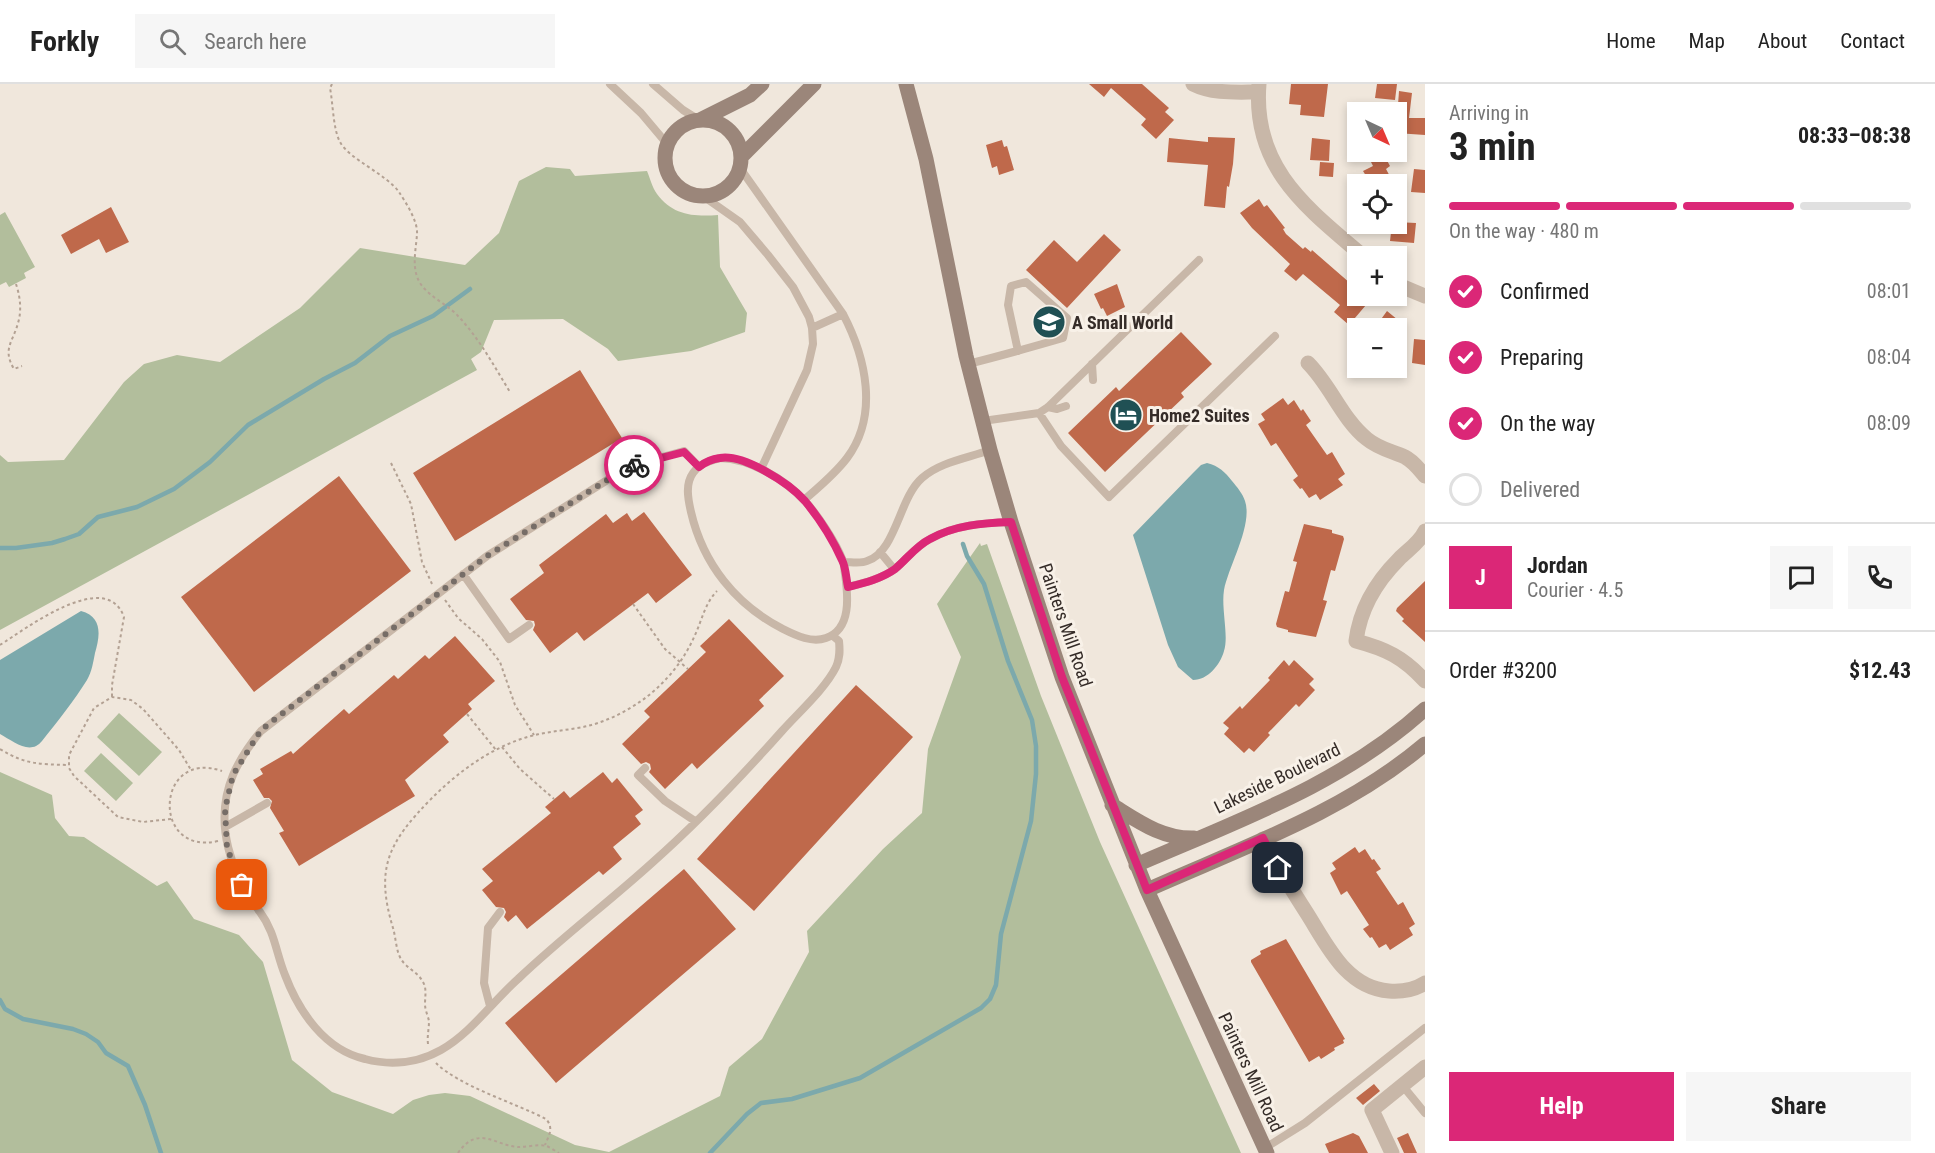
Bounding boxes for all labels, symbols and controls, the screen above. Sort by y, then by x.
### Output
search box [135,14,555,68]
text: Forkly [30,25,99,58]
icon: search [156,25,189,58]
text: Search here [204,29,307,54]
text: Home [1606,29,1656,53]
text: Map [1689,29,1725,53]
text: About [1758,29,1807,53]
text: Contact [1840,29,1905,53]
text: Arriving in [1449,101,1529,125]
north arrow [1347,102,1407,162]
map controls [1347,102,1407,378]
text: 08:33–08:38 [1798,123,1911,148]
text: 3 min [1449,124,1536,170]
button: locate [1347,174,1407,234]
text: On the way · 480 m [1449,219,1599,243]
button: + [1347,246,1407,306]
icon: check [1449,275,1482,308]
text: Confirmed [1500,279,1589,304]
text: 08:01 [1867,279,1911,303]
school or university icon: A Small World [1031,304,1067,340]
place label: A Small World [1072,312,1173,333]
button: − [1347,318,1407,378]
icon: check [1449,341,1482,374]
text: Preparing [1500,345,1584,370]
text: 08:04 [1867,345,1911,369]
hotel icon: Home2 Suites [1108,397,1144,433]
place label: Home2 Suites [1149,405,1250,426]
icon: check [1449,407,1482,440]
text: On the way [1500,411,1595,436]
text: 08:09 [1867,411,1911,435]
courier [604,435,664,495]
icon: bike [618,449,651,482]
text: Delivered [1500,477,1580,502]
button: chat [1770,546,1833,609]
button: phone [1848,546,1911,609]
text: Jordan [1527,553,1588,578]
street label: Painters Mill Road [1035,560,1097,690]
text: J [1475,565,1486,590]
text: Courier · 4.5 [1527,578,1623,602]
text: Order #3200 [1449,658,1557,683]
text: $12.43 [1849,658,1911,683]
street label: Lakeside Boulevard [1210,738,1344,818]
pin [1252,842,1303,893]
icon: home [1261,851,1294,884]
pin [216,859,267,910]
icon: bag [225,868,258,901]
street label: Painters Mill Road [1214,1009,1288,1135]
button: Help [1449,1072,1674,1141]
button: Share [1686,1072,1911,1141]

